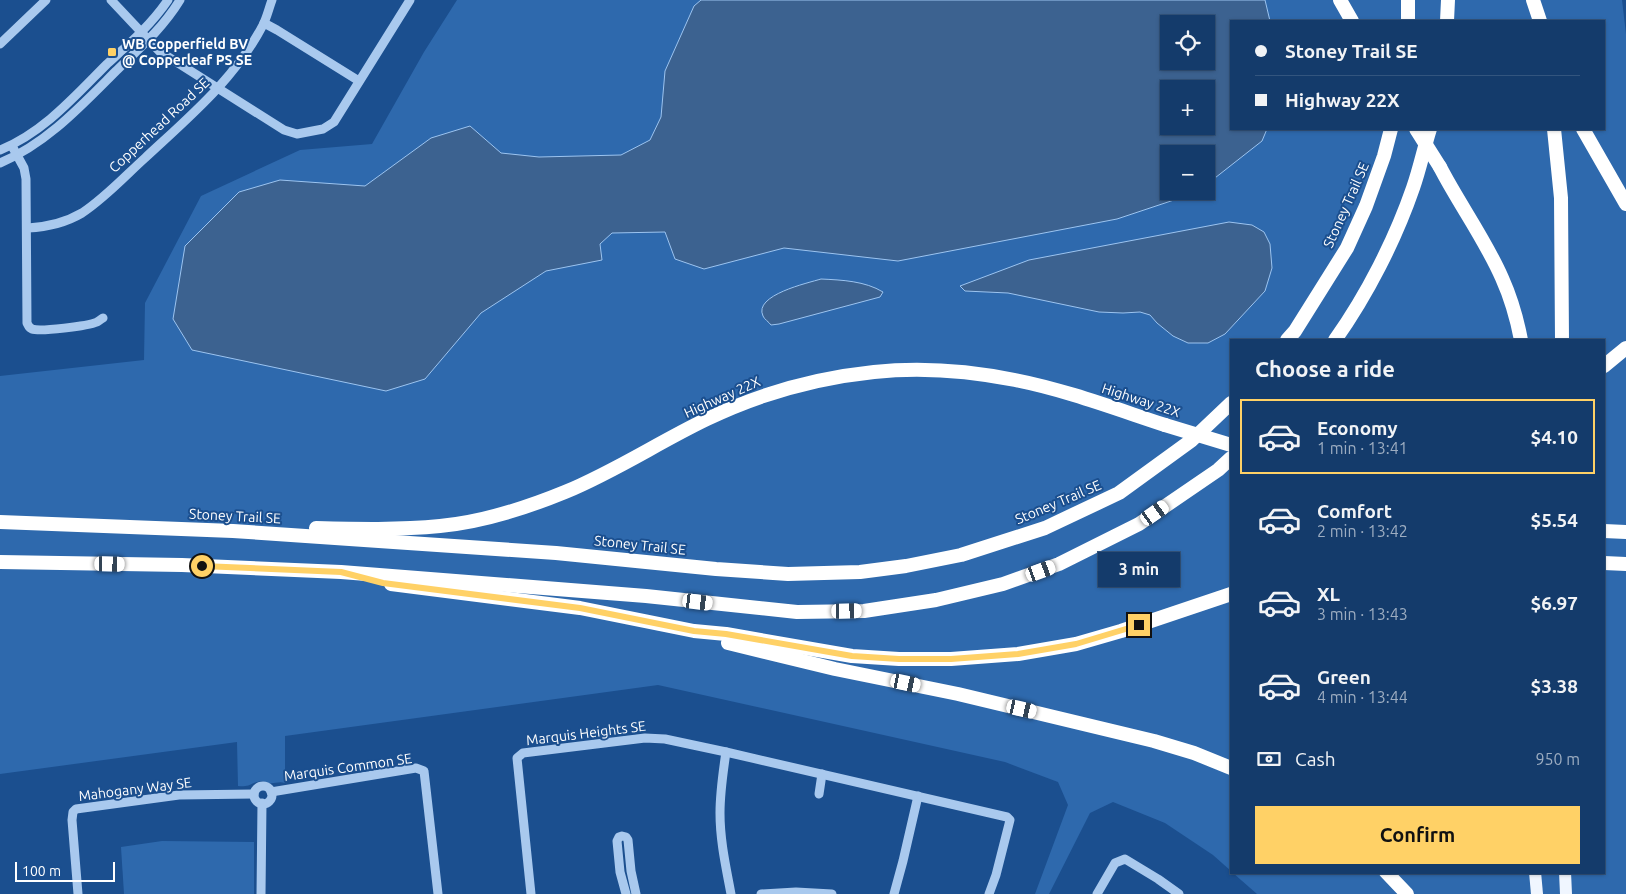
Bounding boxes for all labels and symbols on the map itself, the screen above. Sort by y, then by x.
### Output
place label: WB Copperfield BV @ Copperleaf PS SE [122,36,252,68]
marker: WB Copperfield BV @ Copperleaf PS SE [106,46,118,58]
street label: Copperhead Road SE [106,74,213,176]
street label: Stoney Trail SE [1320,160,1372,250]
street label: Highway 22X [681,373,763,421]
street label: Highway 22X [1100,380,1183,420]
street label: Stoney Trail SE [1013,477,1104,527]
car [1138,498,1171,528]
street label: Stoney Trail SE [189,506,281,526]
street label: Stoney Trail SE [593,532,687,558]
callout: 3 min [1098,552,1180,588]
route start [191,555,213,577]
car [94,556,125,572]
car [1024,559,1057,583]
car [682,593,713,611]
car [831,603,862,619]
route end [1128,614,1150,636]
car [889,673,922,693]
car [1005,698,1038,720]
street label: Marquis Heights SE [525,718,647,748]
street label: Marquis Common SE [283,750,413,784]
street label: Mahogany Way SE [78,774,193,804]
scale bar [15,859,115,882]

